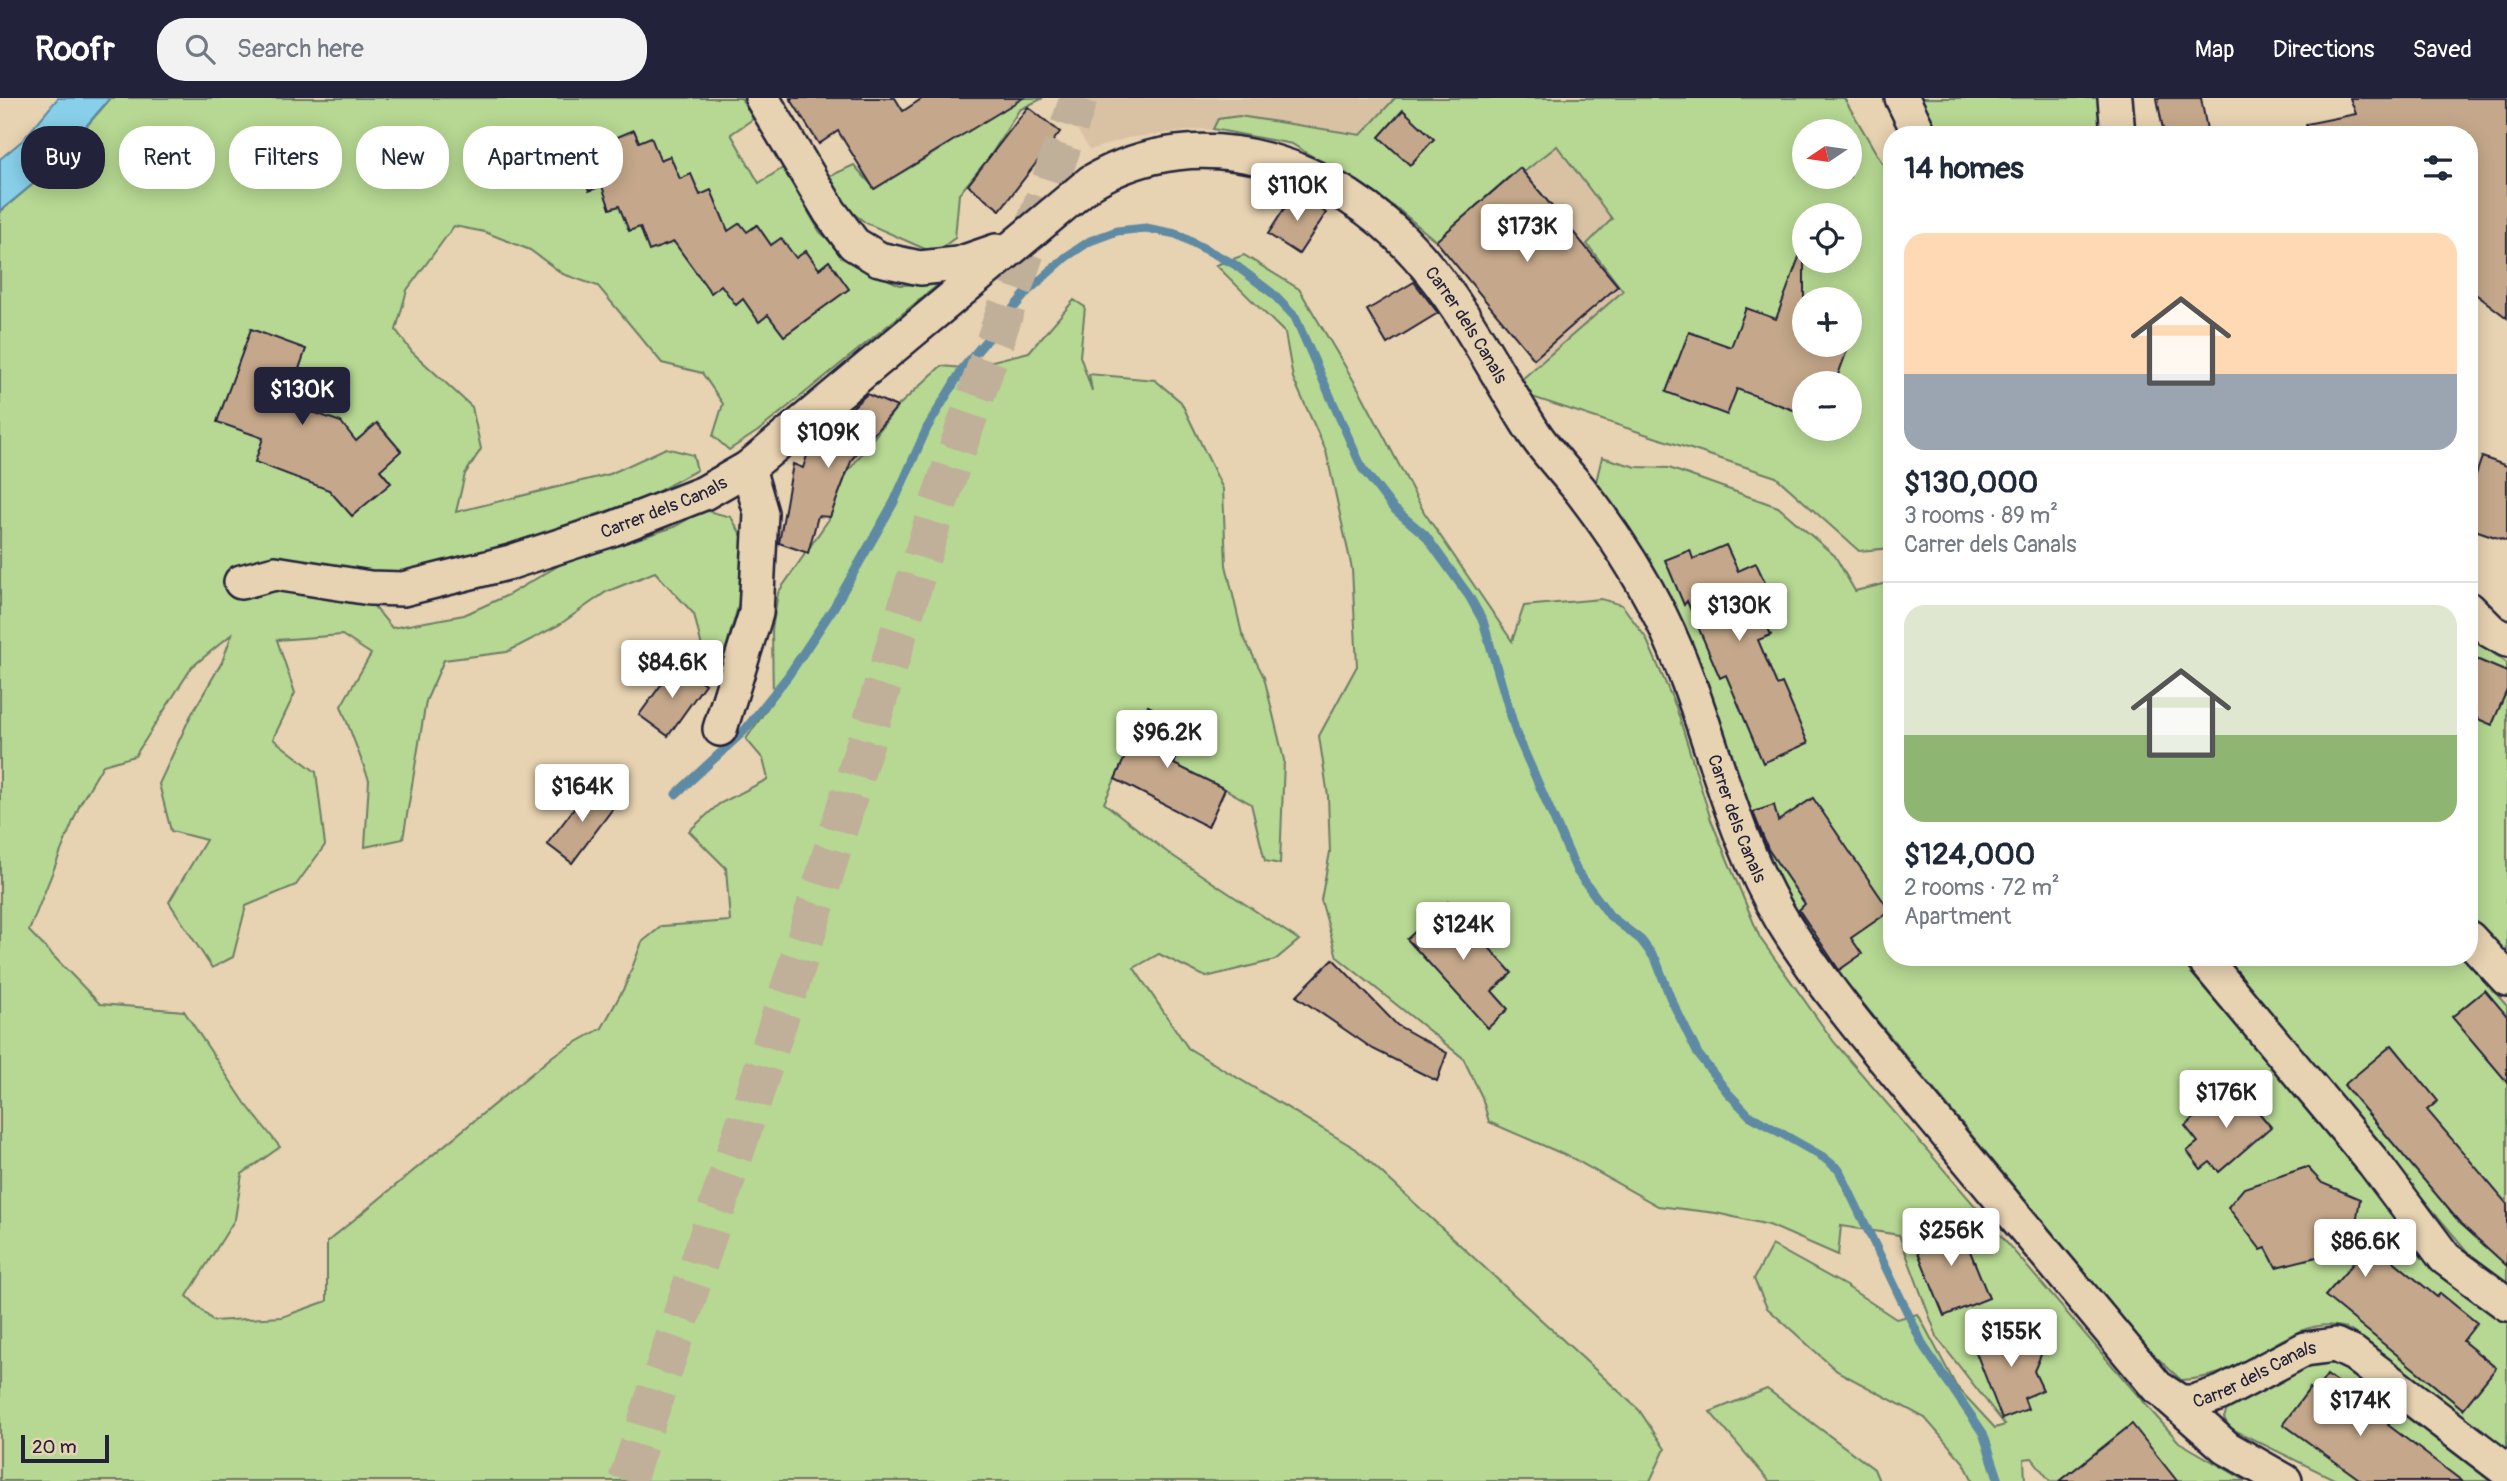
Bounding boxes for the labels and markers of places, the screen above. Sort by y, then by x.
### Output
pin: $110K [1248,164,1346,223]
pin: $173K [1478,204,1576,264]
pin: $130K [253,368,351,427]
pin: $109K [779,410,877,470]
pin: $130K [1690,584,1788,643]
pin: $84.6K [615,640,729,700]
pin: $96.2K [1110,710,1224,770]
pin: $164K [533,764,631,824]
pin: $124K [1414,902,1512,962]
pin: $176K [2177,1070,2275,1130]
pin: $256K [1902,1208,2000,1268]
pin: $86.6K [2308,1220,2422,1279]
pin: $155K [1962,1310,2060,1369]
pin: $174K [2311,1378,2409,1438]

